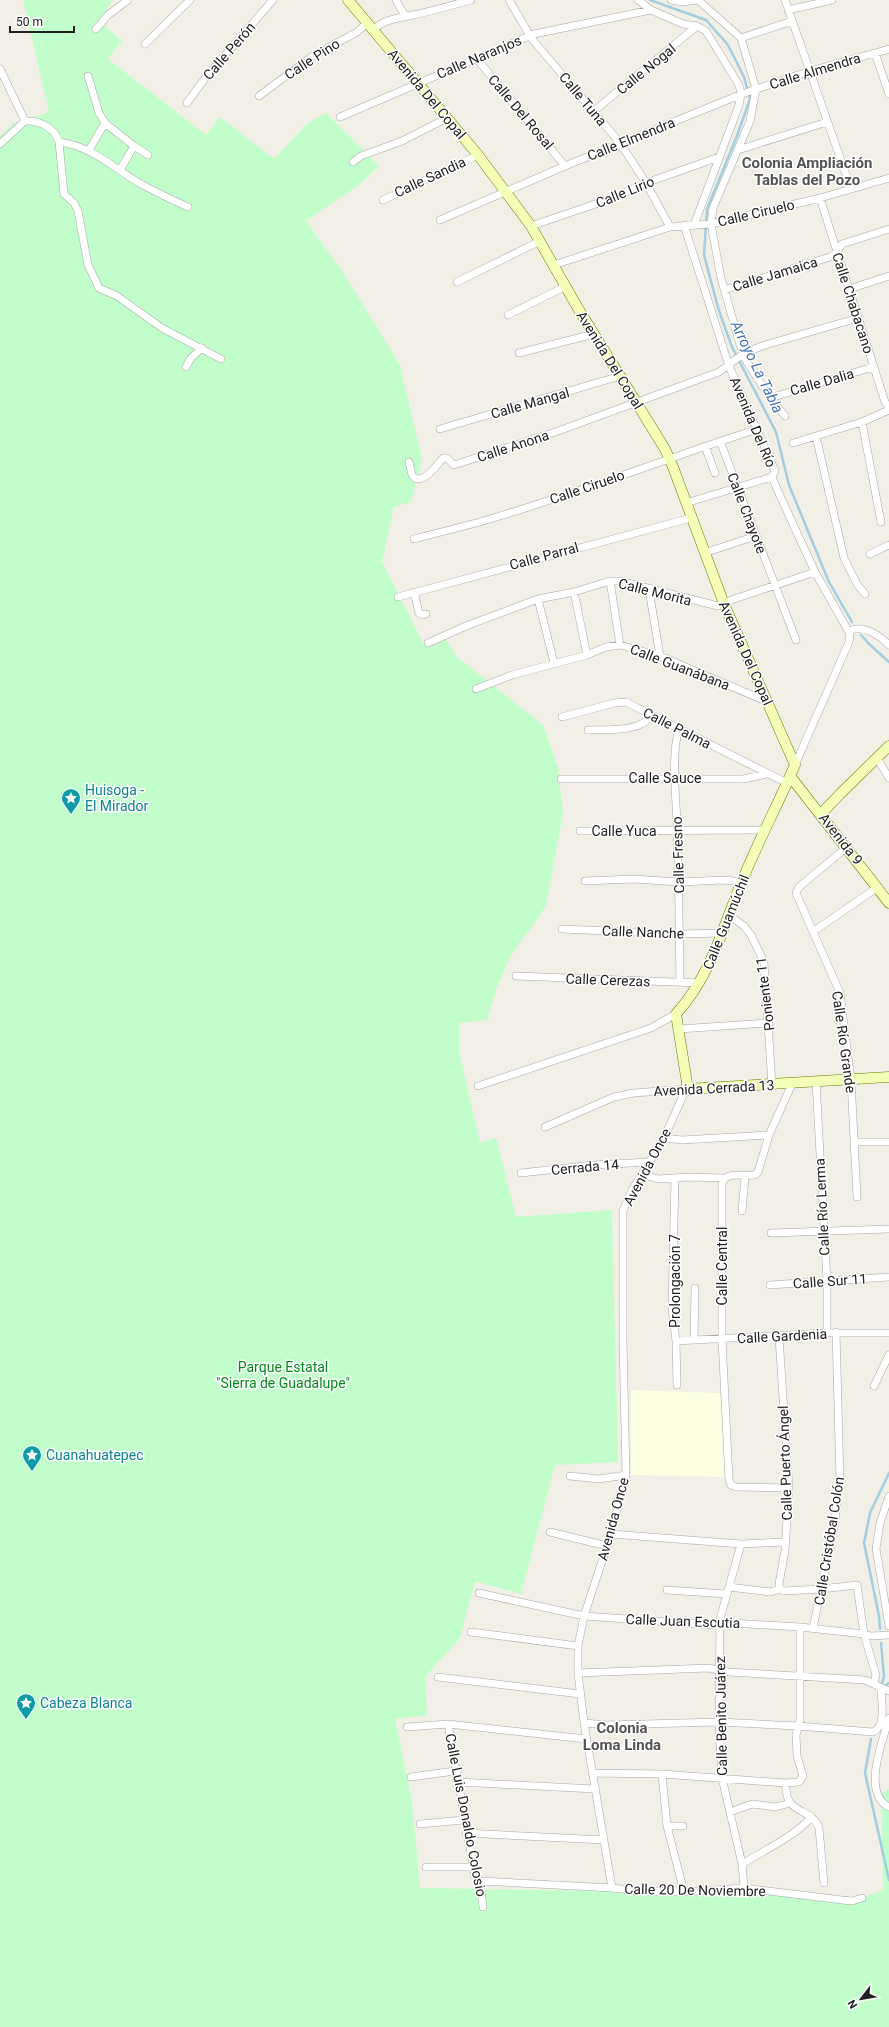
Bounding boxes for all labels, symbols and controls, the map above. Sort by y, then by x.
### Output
scale bar [10,8,74,34]
text: 50 m [16,15,43,29]
street label: Calle Perón [200,19,258,83]
street label: Calle Naranjos [434,32,524,82]
street label: Calle Pino [281,35,343,83]
street label: Calle Nogal [613,40,679,98]
street label: Avenida Del Copal [385,46,469,142]
street label: Calle Almendra [768,50,862,92]
street label: Calle Tuna [556,69,610,129]
street label: Calle Del Rosal [485,71,557,153]
street label: Calle Elmendra [585,114,677,164]
street label: Calle Sandia [392,153,468,201]
district label: Colonia Ampliación Tablas del Pozo [742,154,872,189]
street label: Calle Lirio [593,173,657,211]
street label: Calle Ciruelo [716,196,796,230]
street label: Calle Chabacano [829,251,877,355]
street label: Calle Jamaica [731,253,819,295]
street label: Avenida Del Copal [573,308,647,412]
water label: Arroyo La Tabla [726,317,787,416]
street label: Calle Dalia [788,365,856,399]
street label: Avenida Del Río [727,374,779,470]
street label: Calle Mangal [489,384,571,422]
street label: Calle Anona [475,427,551,465]
street label: Calle Ciruelo [547,467,627,507]
street label: Calle Chayote [724,470,770,556]
street label: Calle Parral [508,539,580,573]
street label: Calle Morita [617,575,693,609]
street label: Avenida Del Copal [716,598,776,708]
street label: Calle Guanábana [628,641,732,693]
street label: Calle Palma [640,704,714,752]
street label: Calle Sauce [629,770,701,786]
place label: Huisoga - El Mirador [85,782,148,814]
place icon: Huisoga - El Mirador [60,787,82,815]
street label: Avenida 9 [816,810,866,868]
street label: Calle Fresno [669,816,687,894]
street label: Calle Yuca [591,823,657,839]
street label: Calle Guamúchil [700,872,752,972]
street label: Calle Nanche [602,923,684,941]
street label: Poniente 11 [753,956,777,1032]
street label: Calle Cerezas [565,971,651,989]
street label: Calle Río Grande [829,990,859,1094]
street label: Avenida Cerrada 13 [653,1077,775,1099]
street label: Avenida Once [620,1126,674,1208]
street label: Cerrada 14 [550,1156,620,1178]
street label: Calle Río Lerma [811,1158,833,1256]
street label: Calle Central [714,1227,730,1305]
street label: Prolongación 7 [667,1234,683,1328]
street label: Calle Sur 11 [792,1270,868,1292]
street label: Calle Gardenia [737,1326,827,1346]
park label: Parque Estatal "Sierra de Guadalupe" [216,1359,350,1391]
street label: Calle Puerto Ángel [774,1405,795,1521]
place icon: Cuanahuatepec [21,1444,43,1472]
place label: Cuanahuatepec [46,1447,143,1463]
street label: Avenida Once [594,1476,632,1562]
street label: Calle Cristóbal Colón [811,1476,847,1606]
street label: Calle Juan Escutia [625,1611,741,1631]
street label: Calle Benito Juárez [712,1656,730,1776]
place icon: Cabeza Blanca [15,1692,37,1720]
place label: Cabeza Blanca [40,1695,132,1711]
district label: Colonia Loma Linda [583,1719,661,1754]
street label: Calle Luis Donaldo Colosio [442,1732,490,1898]
street label: Calle 20 De Noviembre [624,1881,766,1899]
north arrow [841,1979,881,2019]
text: N [845,1997,860,2011]

